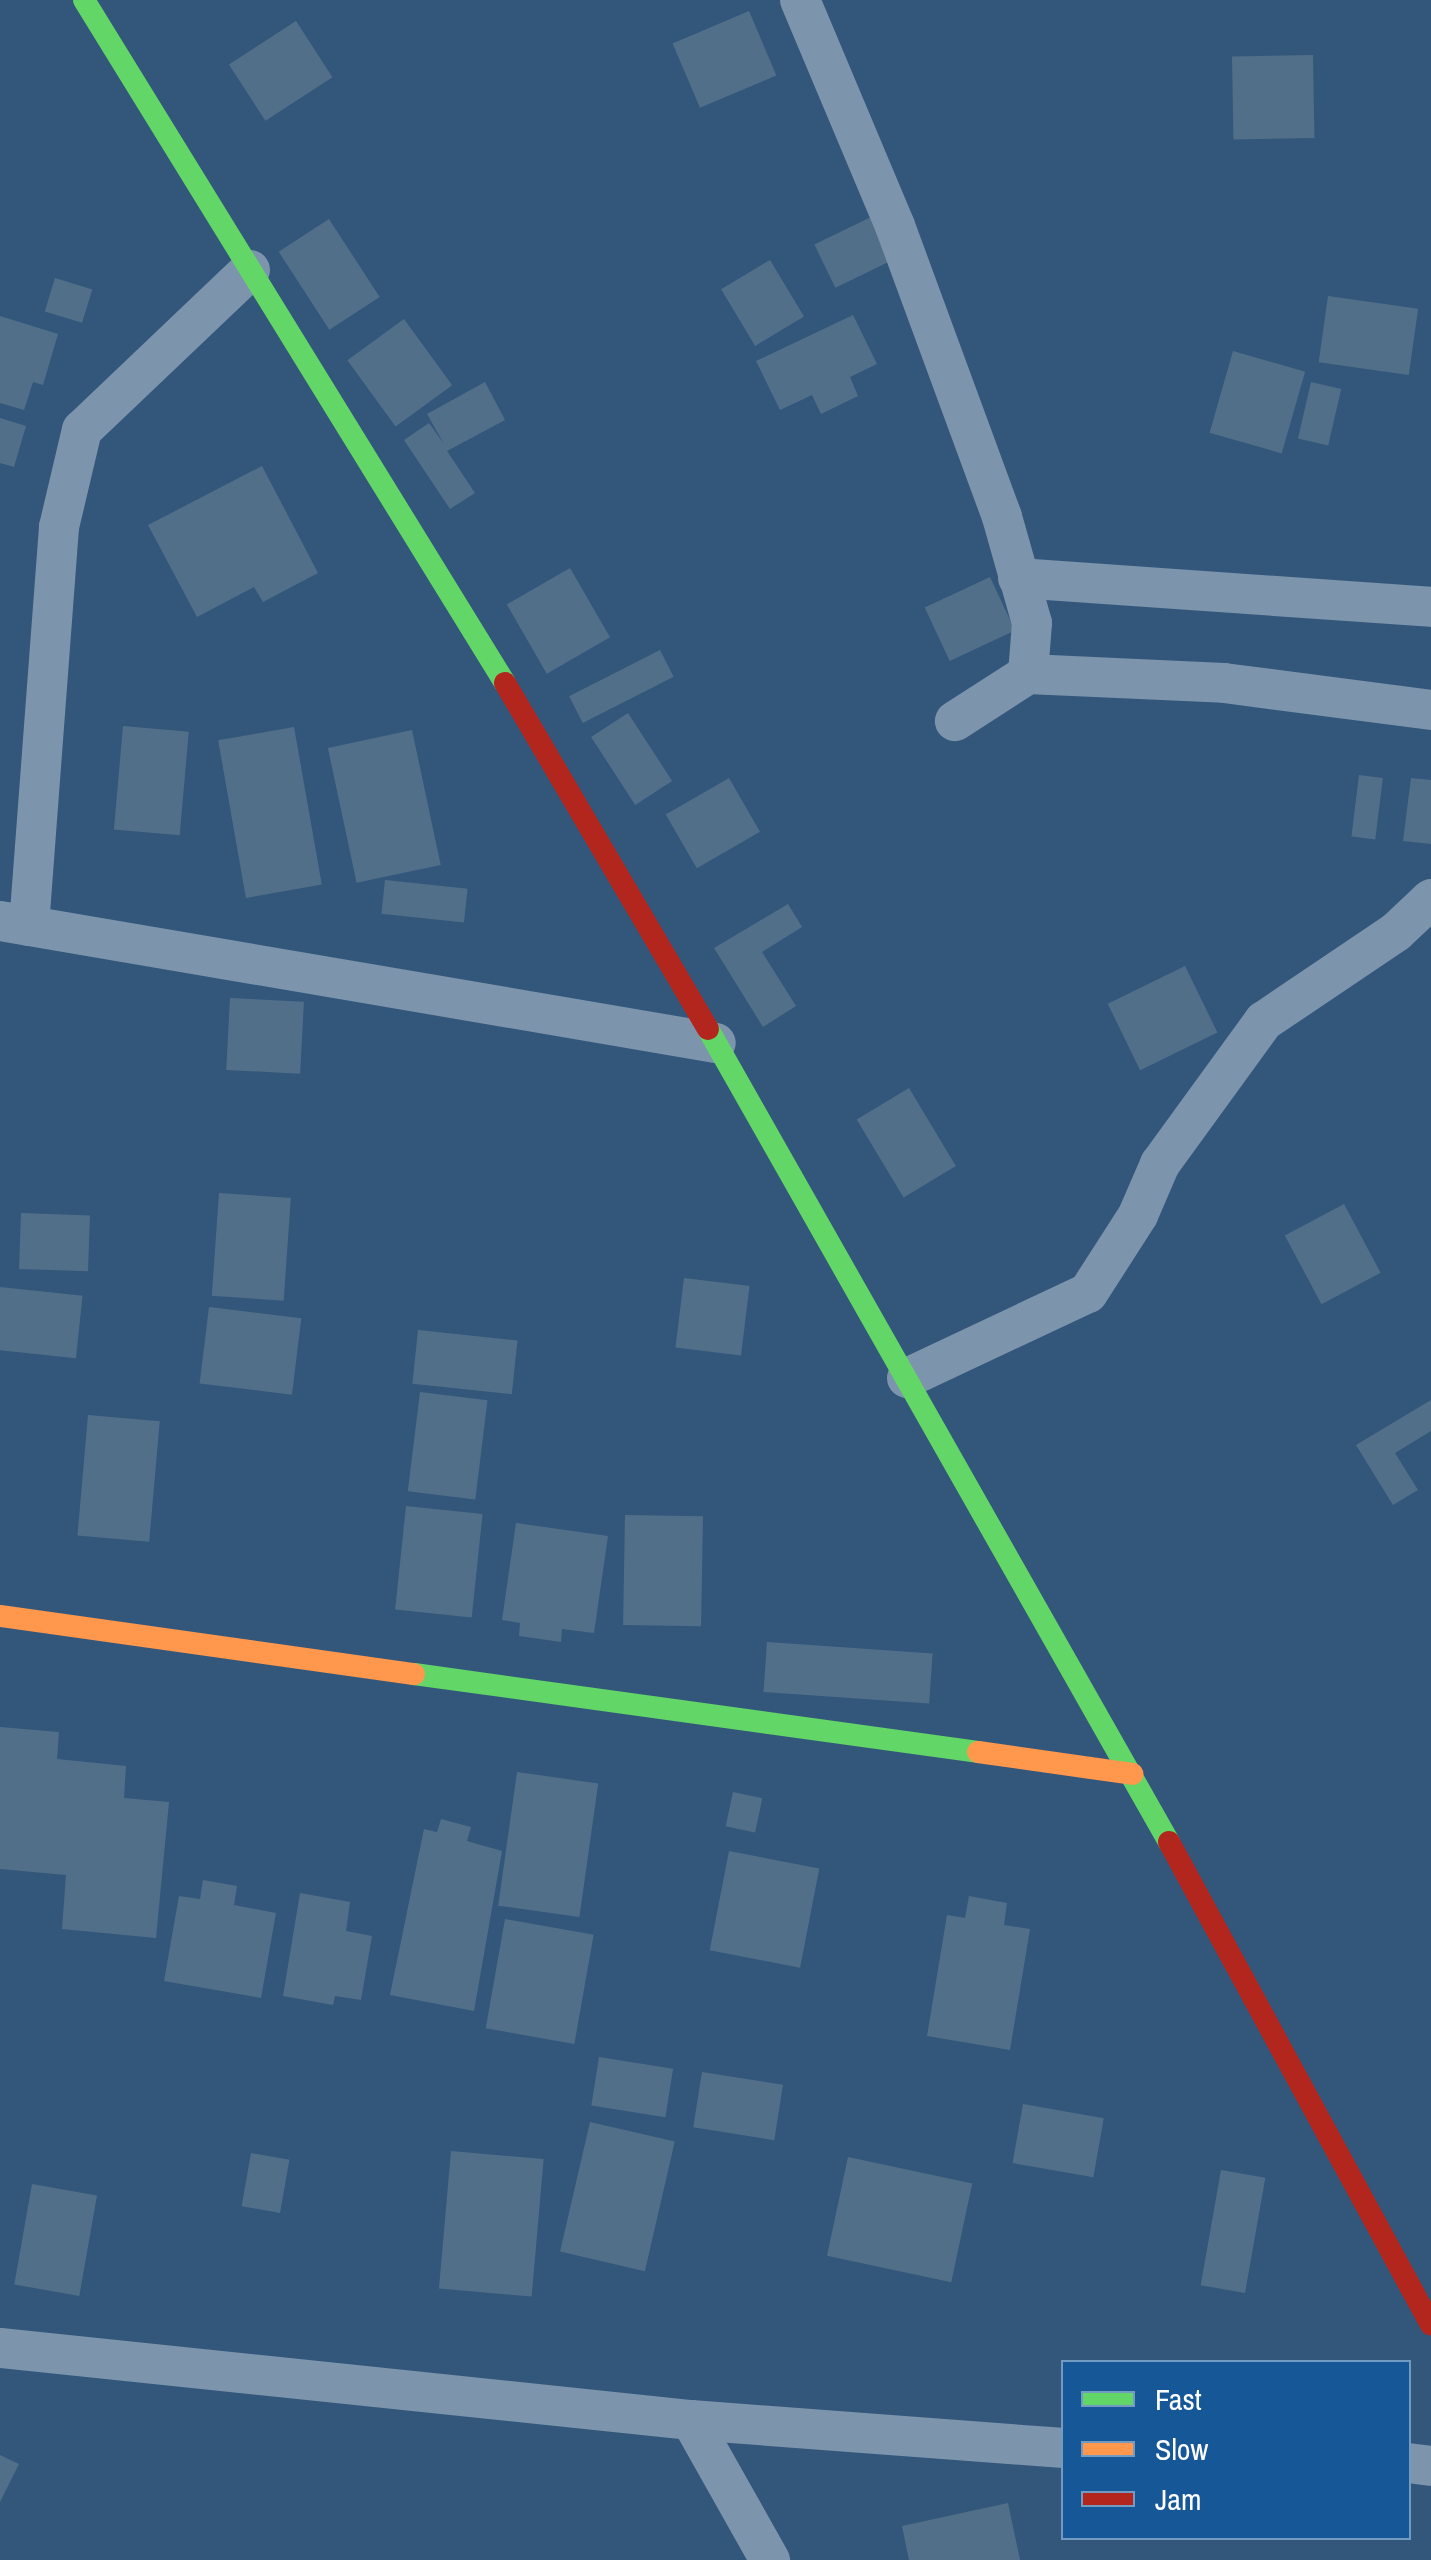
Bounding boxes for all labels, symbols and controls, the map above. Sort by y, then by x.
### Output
legend [1061,2360,1411,2540]
text: Fast [1155,2379,1202,2419]
text: Slow [1155,2429,1208,2469]
text: Jam [1155,2479,1201,2519]

